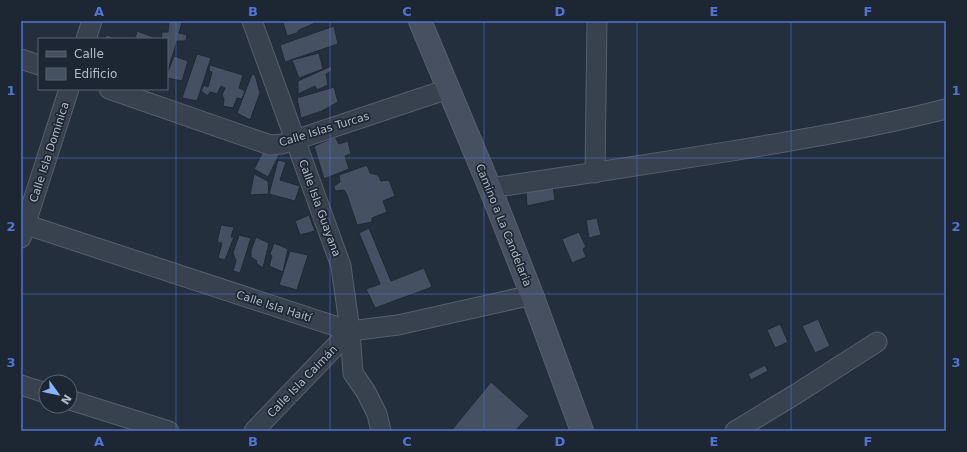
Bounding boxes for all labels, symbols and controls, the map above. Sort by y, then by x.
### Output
text: A [94,4,104,19]
text: B [248,4,258,19]
text: C [402,4,412,19]
text: D [555,4,566,19]
text: E [710,4,718,19]
text: F [864,4,872,19]
legend [38,38,168,90]
text: Calle [74,47,104,61]
text: Edificio [74,67,117,81]
text: 1 [6,83,16,98]
text: 1 [951,83,961,98]
street label: Calle Isla Dominica [27,100,72,204]
street label: Calle Islas Turcas [277,109,371,149]
street label: Calle Isla Guayana [296,158,343,258]
street label: Camino a La Candelaria [473,162,534,288]
text: 2 [6,219,16,234]
text: 2 [951,219,961,234]
street label: Calle Isla Haití [235,288,314,325]
street label: Calle Isla Caimán [265,343,340,420]
text: 3 [6,355,16,370]
text: 3 [951,355,961,370]
north arrow [38,374,78,414]
text: N [58,392,74,407]
text: A [94,434,104,449]
text: B [248,434,258,449]
text: C [402,434,412,449]
text: D [555,434,566,449]
text: E [710,434,718,449]
text: F [864,434,872,449]

